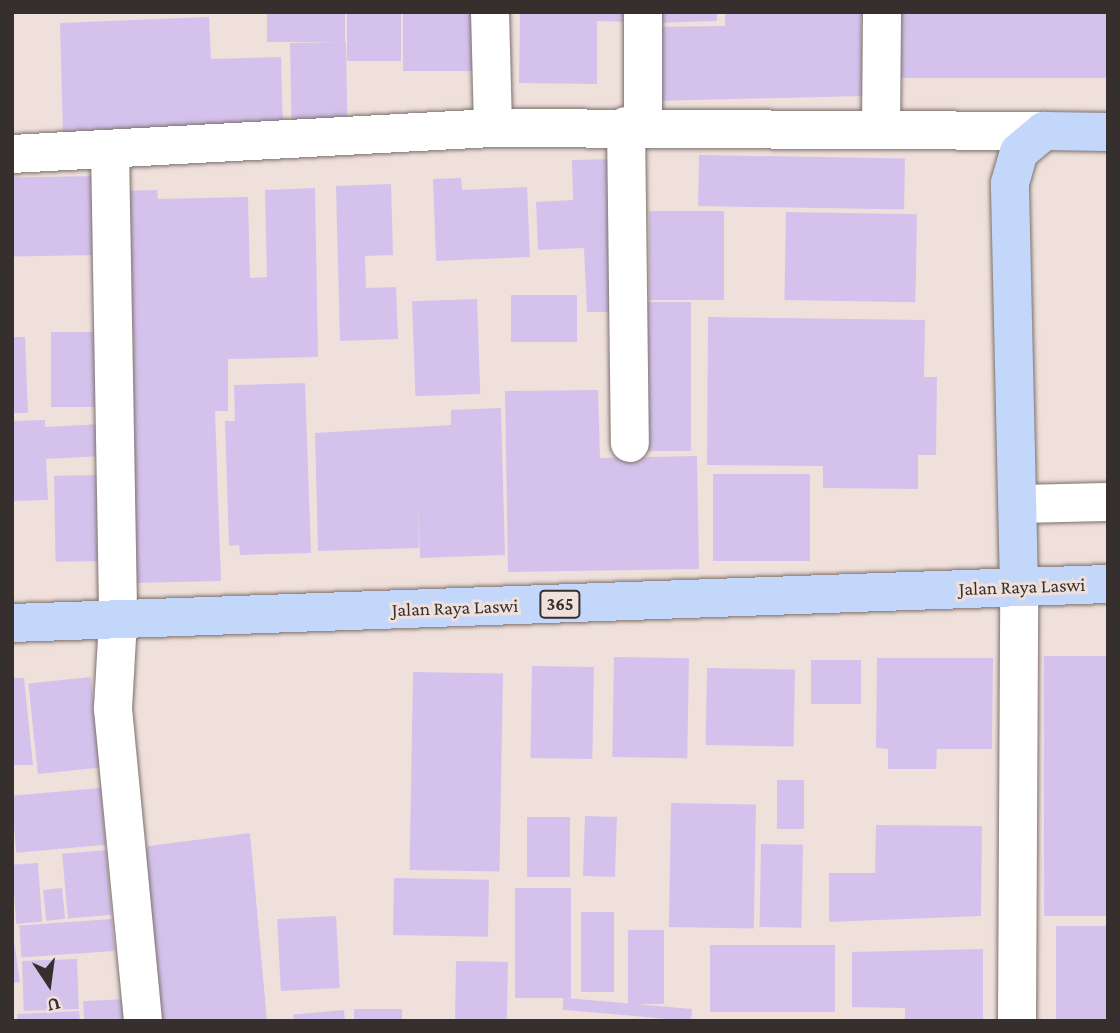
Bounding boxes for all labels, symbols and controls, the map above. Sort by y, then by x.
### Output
street label: Jalan Raya Laswi [958,573,1086,601]
road number: 365 [539,590,581,618]
street label: Jalan Raya Laswi [391,594,519,622]
north arrow [14,949,84,1019]
text: U [45,993,63,1017]

